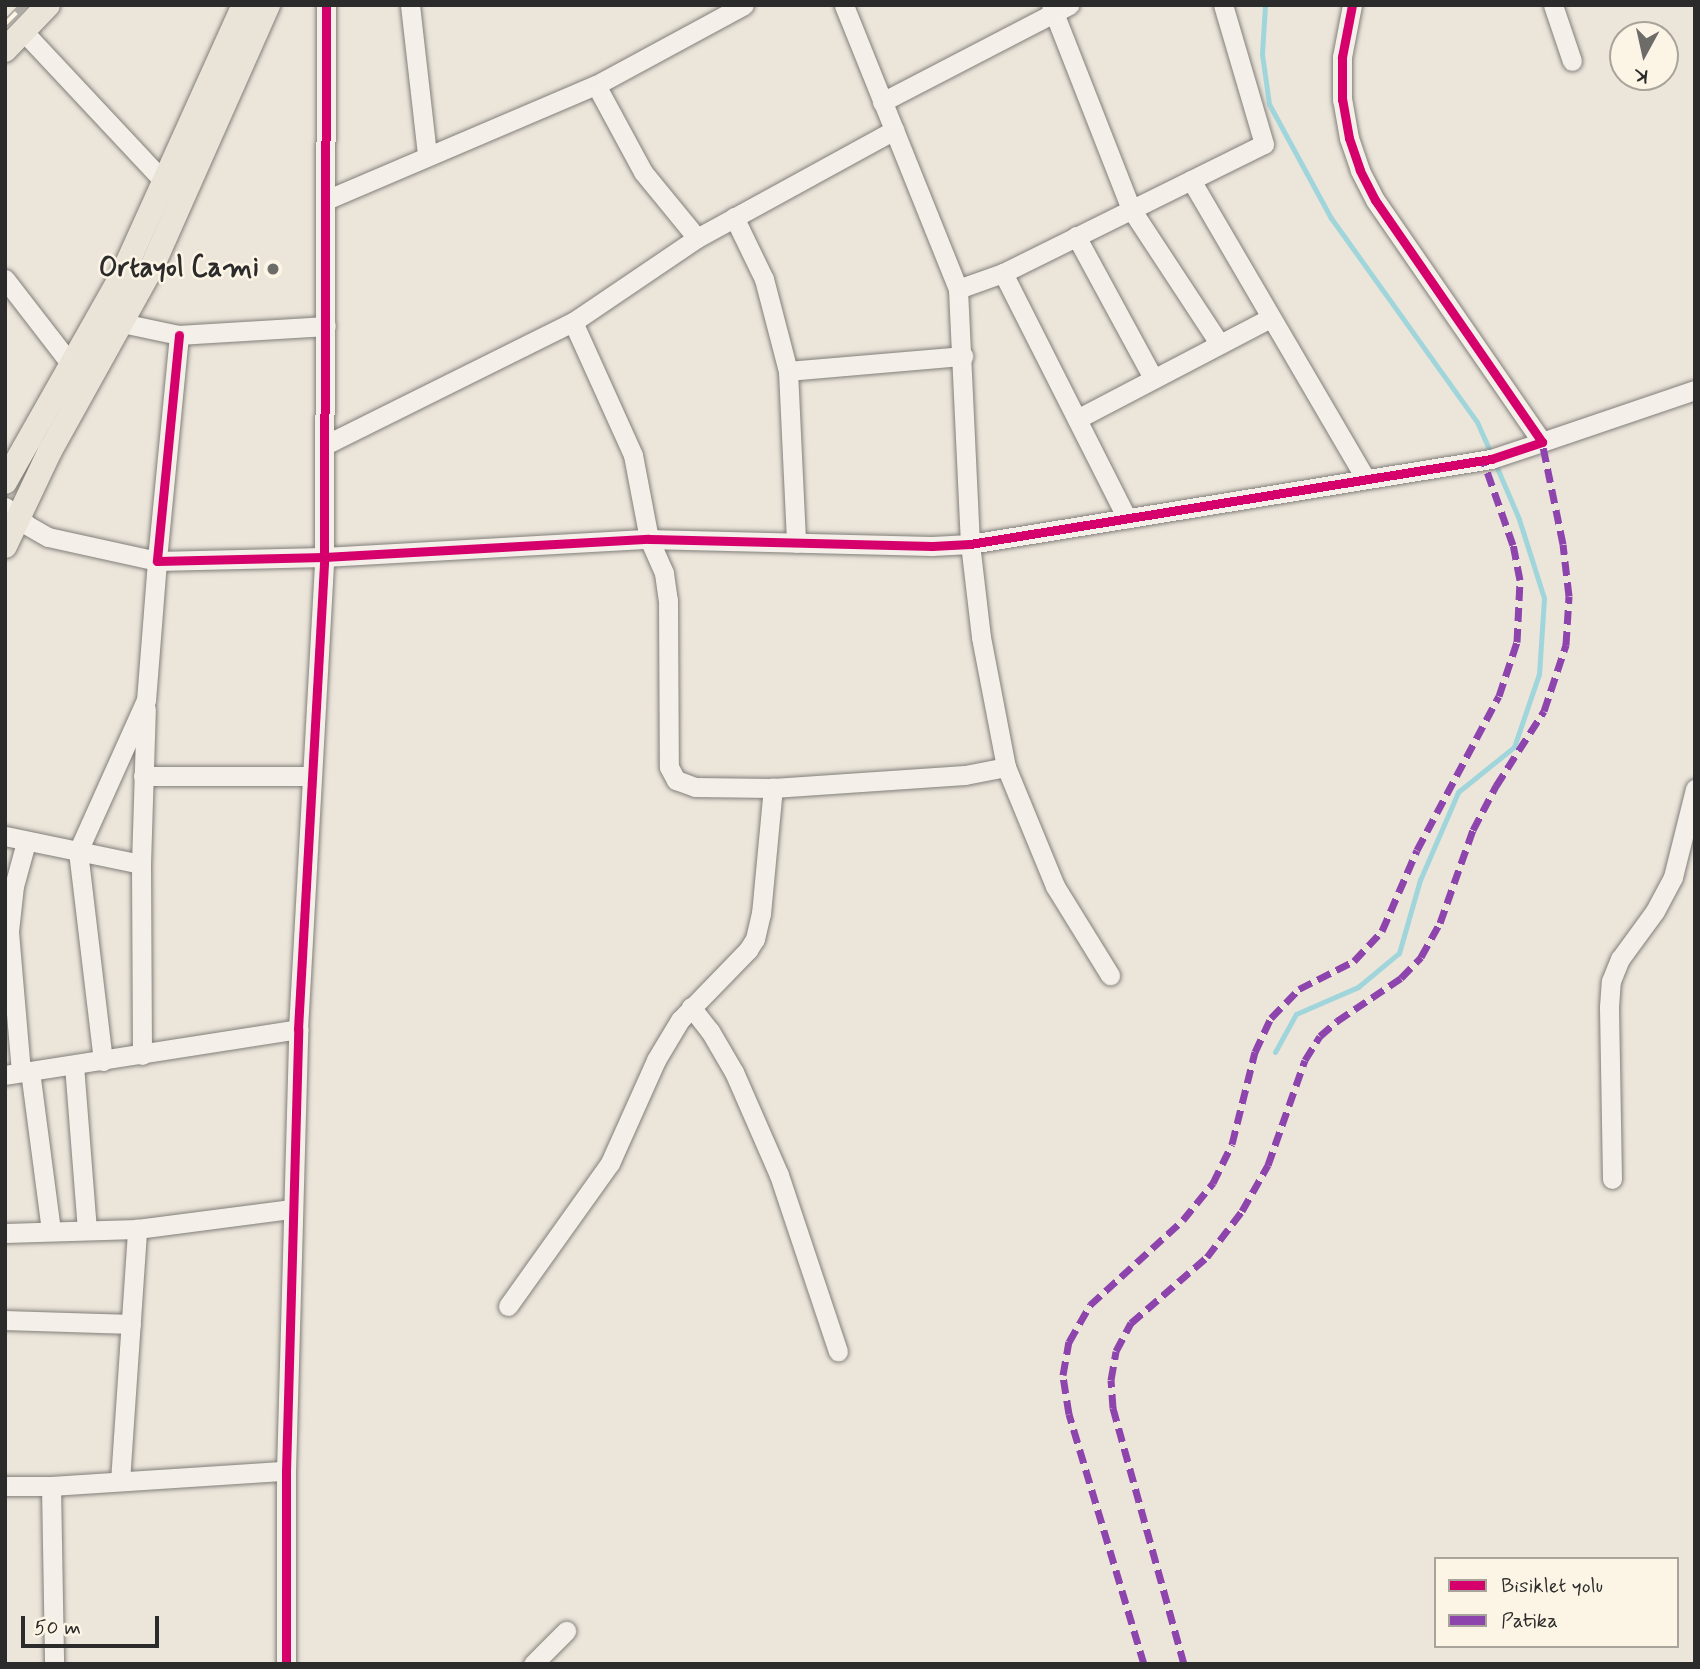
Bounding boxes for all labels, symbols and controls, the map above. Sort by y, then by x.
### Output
north arrow [1609,21,1679,91]
text: K [1633,62,1650,89]
place label: Ortayol Cami [99,252,259,286]
marker: Ortayol Cami [265,261,281,277]
legend [1434,1557,1679,1648]
text: Bisiklet yolu [1501,1572,1603,1600]
scale bar [24,1602,163,1646]
text: Patika [1501,1607,1558,1635]
text: 50 m [34,1614,81,1642]

